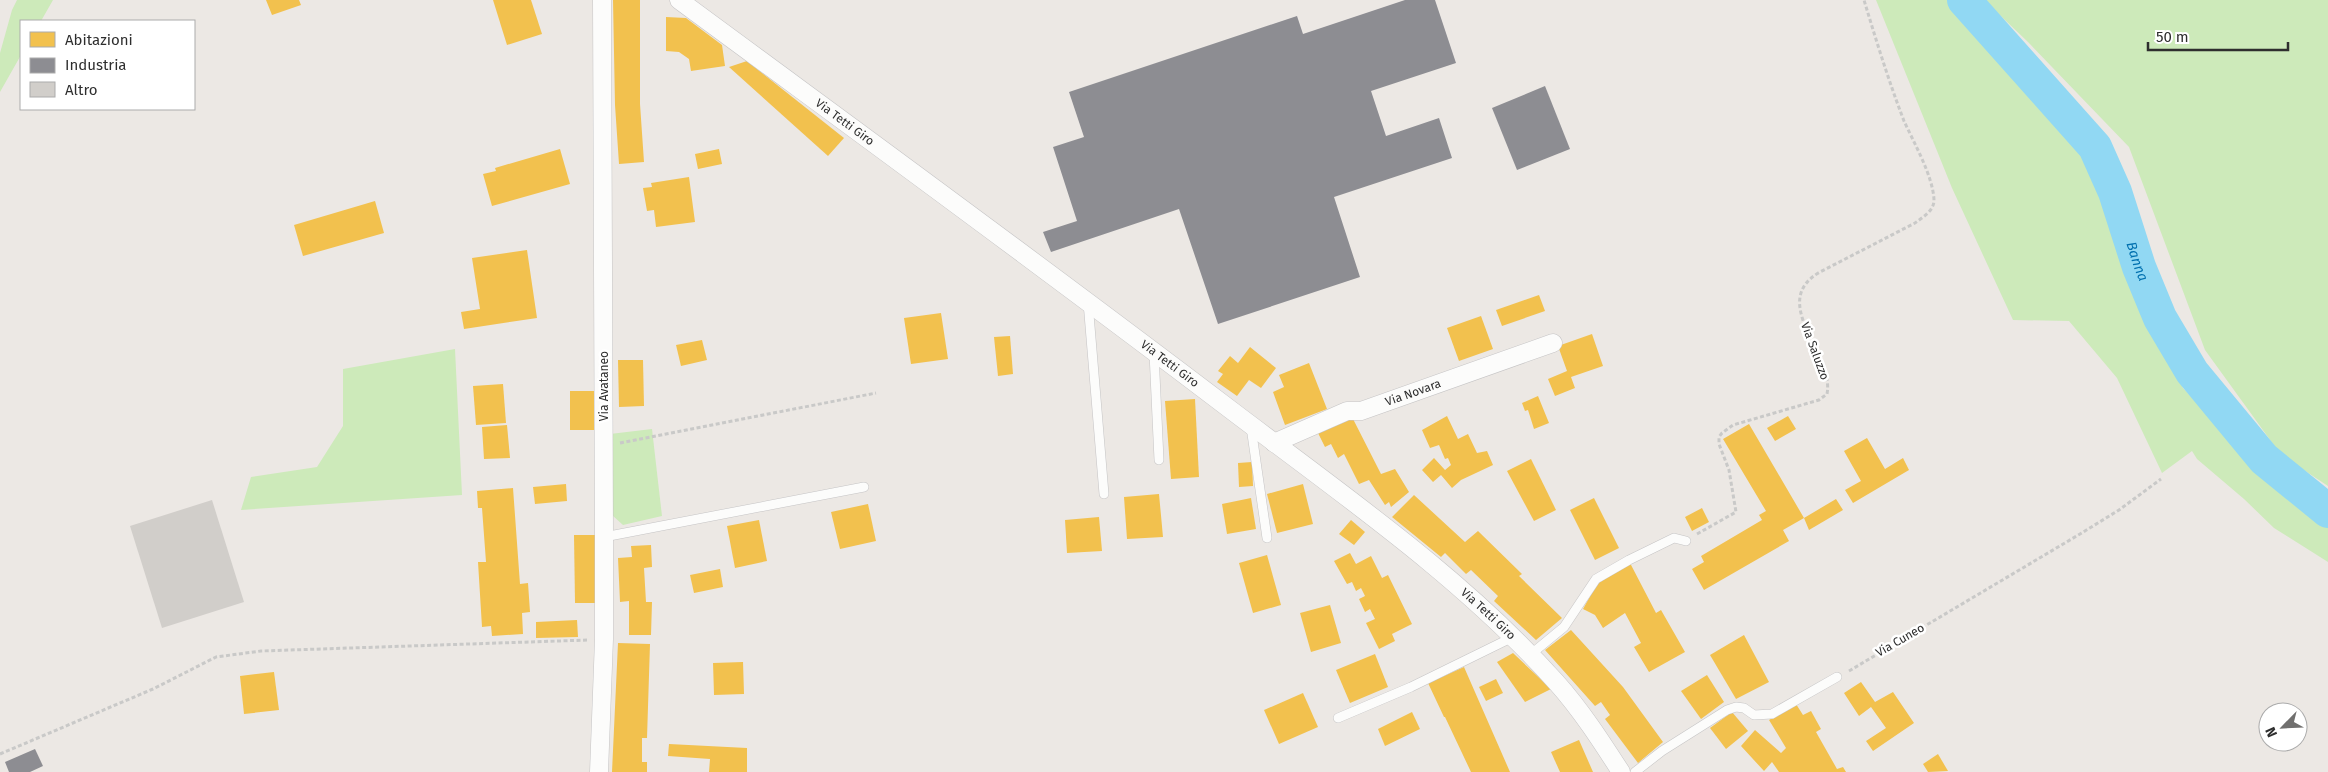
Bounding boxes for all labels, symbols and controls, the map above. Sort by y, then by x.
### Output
legend [20,20,195,110]
scale bar [2148,20,2288,52]
text: 50 m [2156,28,2189,46]
text: Abitazioni [65,31,133,49]
text: Industria [65,56,127,74]
text: Altro [65,81,98,99]
street label: Via Tetti Giro [813,96,877,148]
water label: Banna [2122,240,2152,284]
street label: Via Saluzzo [1798,320,1832,382]
street label: Via Tetti Giro [1138,337,1202,390]
street label: Via Avataneo [597,351,611,421]
street label: Via Novara [1383,376,1443,409]
street label: Via Tetti Giro [1458,585,1518,643]
street label: Via Cuneo [1873,620,1927,660]
north arrow [2258,702,2308,752]
text: N [2262,724,2281,740]

